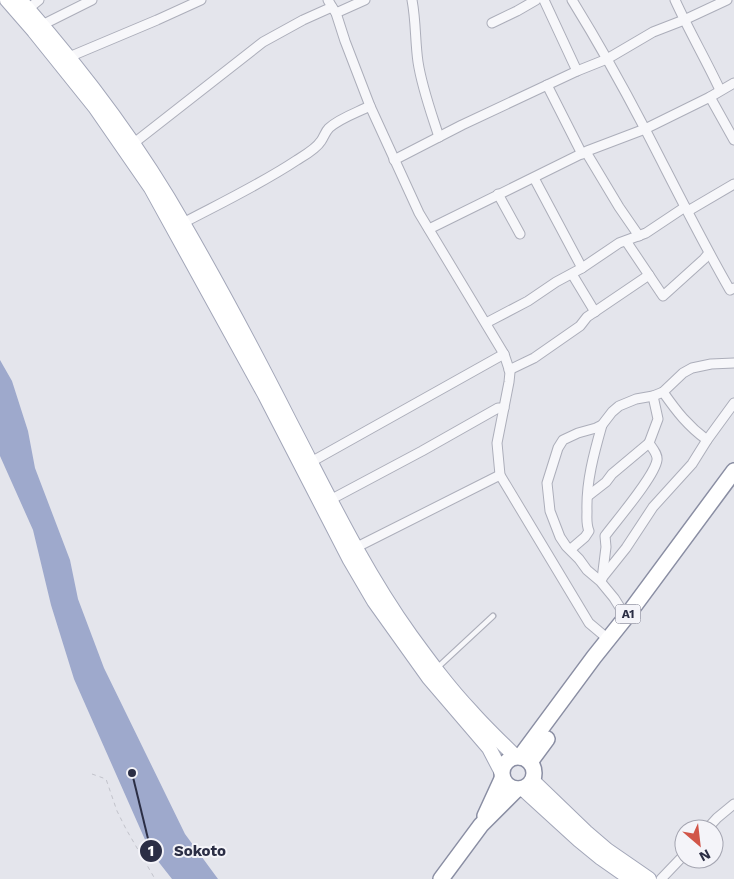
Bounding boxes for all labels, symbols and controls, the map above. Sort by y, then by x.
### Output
road number: A1 [616,604,640,624]
north arrow [674,819,724,869]
callout: Sokoto [139,836,236,866]
text: 1 [148,842,154,860]
text: Sokoto [174,842,226,860]
text: N [697,846,713,865]

